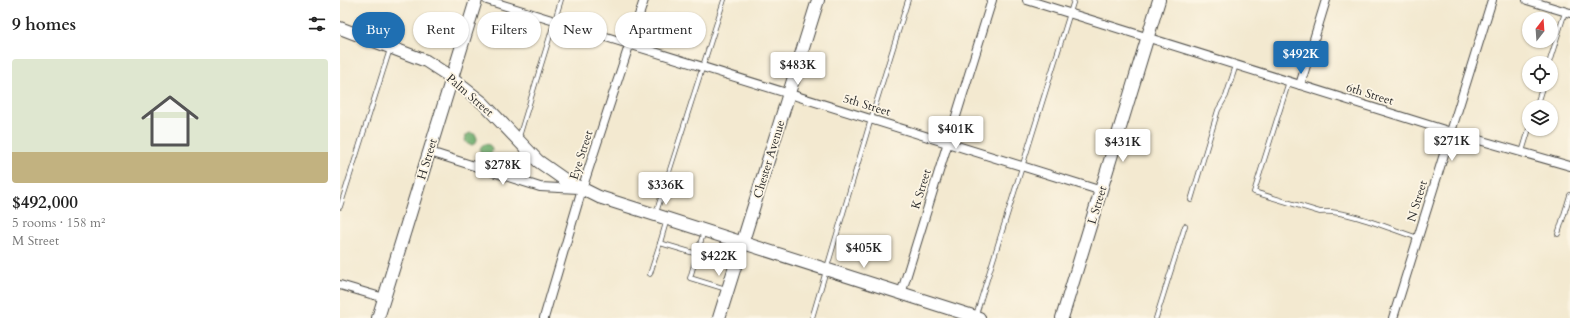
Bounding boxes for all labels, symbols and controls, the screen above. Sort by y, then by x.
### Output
chip: Buy [352,12,405,48]
chip: Rent [413,12,469,48]
chip: Filters [477,12,541,48]
chip: New [549,12,607,48]
chip: Apartment [615,12,706,48]
north arrow [1522,12,1558,48]
map controls [1522,12,1558,136]
text: 9 homes [12,13,76,36]
icon: filters [306,13,328,35]
pin: $492K [1273,41,1329,75]
text: $492K [1282,45,1320,63]
pin: $483K [770,52,826,86]
text: $483K [779,56,817,74]
button: locate [1522,56,1558,92]
street label: Palm Street [443,70,497,120]
street label: 6th Street [1344,79,1396,109]
icon: home [134,85,206,157]
street label: 5th Street [841,90,893,120]
button: layers [1522,100,1558,136]
pin: $401K [928,116,984,150]
street label: Chester Avenue [750,118,788,200]
text: $401K [937,120,975,138]
street label: Eye Street [565,128,597,182]
pin: $271K [1424,128,1480,162]
pin: $431K [1095,129,1151,163]
text: $271K [1433,132,1471,150]
text: $431K [1104,133,1142,151]
street label: H Street [413,136,441,181]
pin: $278K [475,152,531,186]
text: $278K [484,156,522,174]
street label: K Street [907,167,935,211]
pin: $336K [638,172,694,206]
text: $336K [647,176,685,194]
street label: N Street [1403,178,1431,224]
street label: L Street [1084,184,1110,226]
text: $492,000 [12,191,78,214]
text: 5 rooms · 158 m² [12,214,105,232]
text: M Street [12,232,59,250]
pin: $405K [836,235,892,269]
text: $405K [845,239,883,257]
pin: $422K [691,243,747,277]
text: $422K [700,247,738,265]

